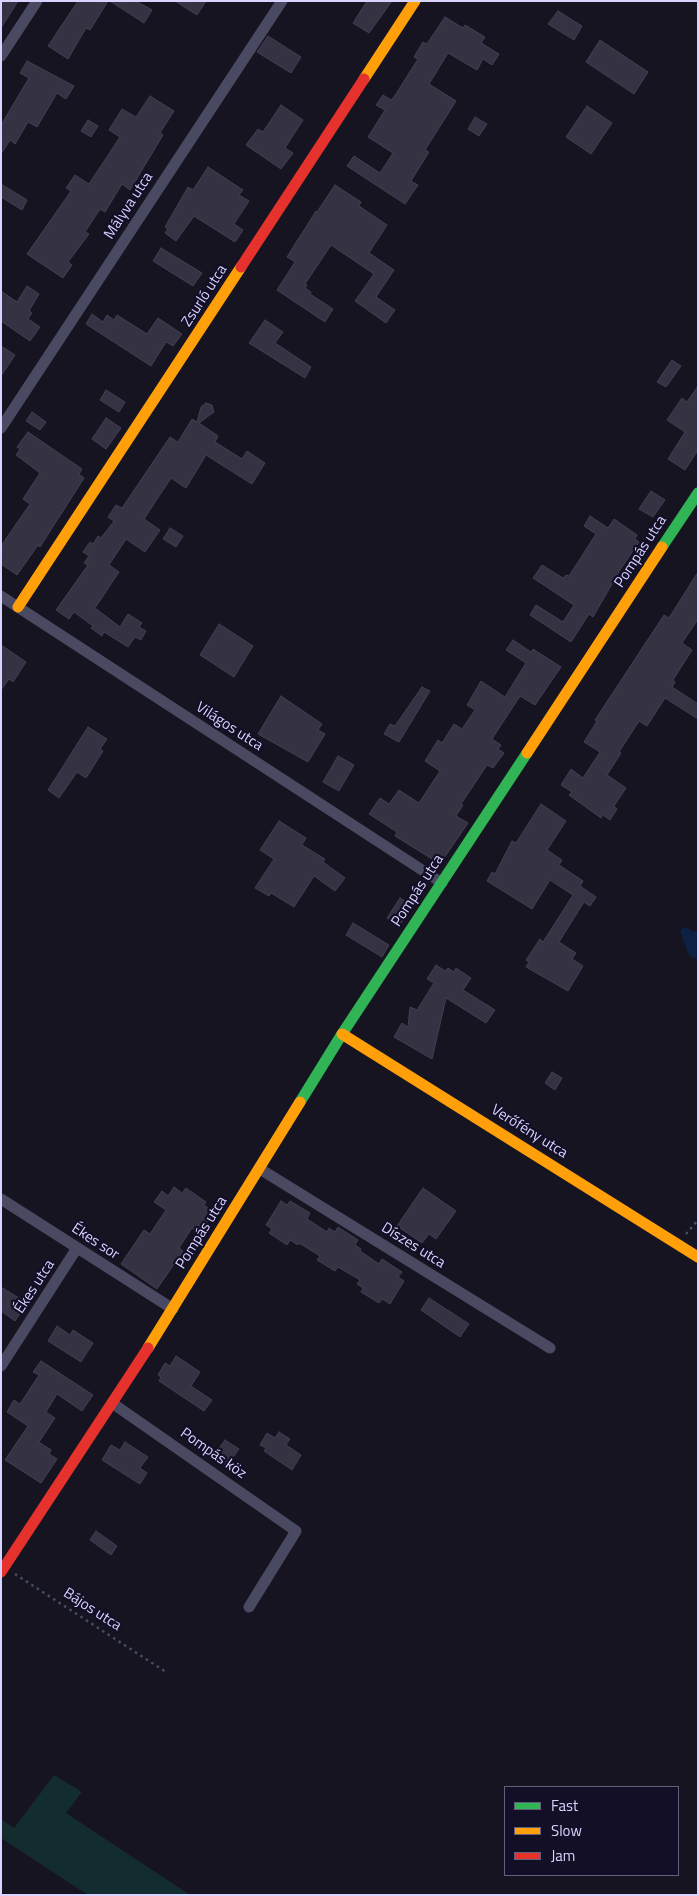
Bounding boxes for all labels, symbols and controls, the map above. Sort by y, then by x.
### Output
street label: Mályva utca [101,169,157,243]
street label: Zsurló utca [178,262,232,330]
street label: Pompás utca [611,513,671,591]
street label: Világos utca [192,699,266,755]
street label: Pompás utca [388,852,448,930]
street label: Verőfény utca [487,1101,571,1163]
street label: Pompás utca [173,1193,231,1273]
street label: Díszes utca [378,1219,448,1273]
street label: Ékes sor [68,1220,122,1264]
street label: Ékes utca [11,1257,59,1317]
street label: Pompás köz [176,1425,250,1483]
street label: Bájos utca [60,1585,124,1635]
legend [504,1786,679,1876]
text: Fast [551,1794,578,1817]
text: Slow [551,1819,582,1842]
text: Jam [551,1844,575,1867]

